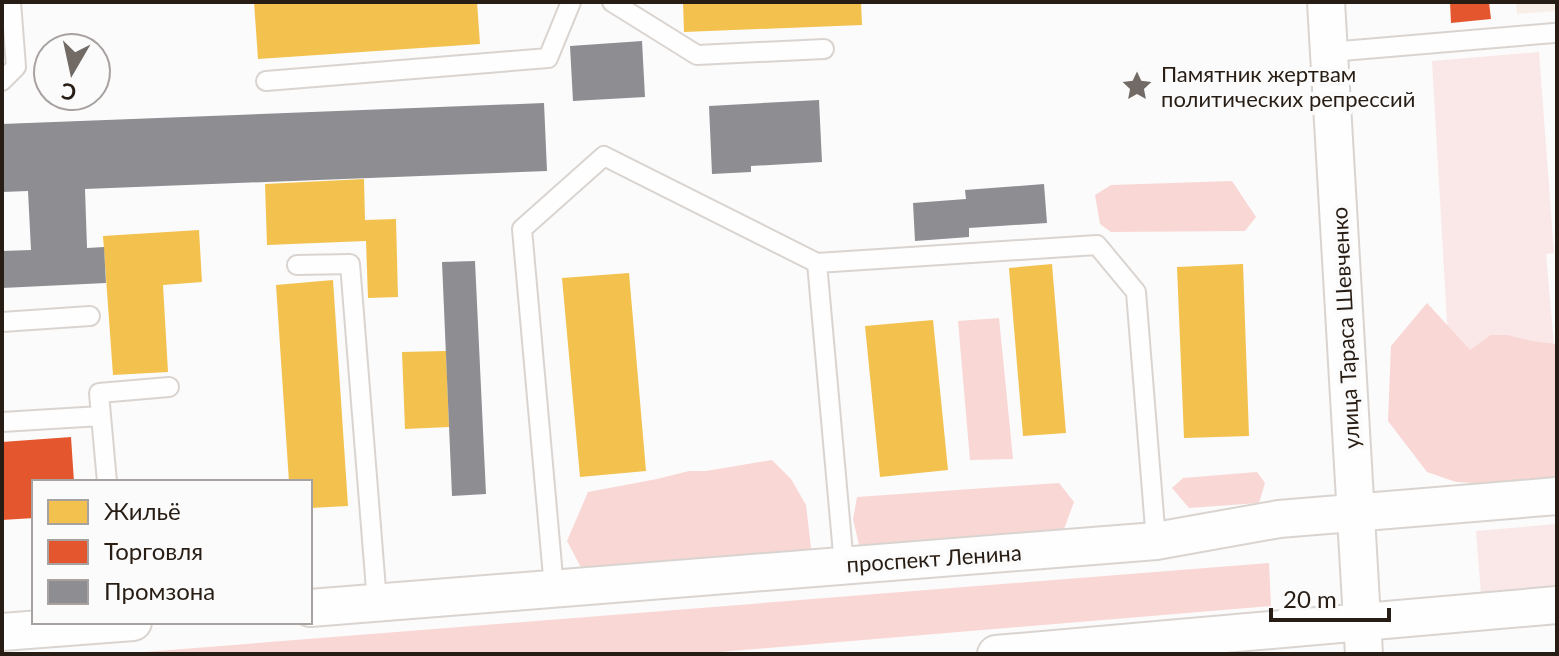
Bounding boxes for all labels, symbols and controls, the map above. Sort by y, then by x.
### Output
north arrow [32,32,112,112]
place label: Памятник жертвам политических репрессий [1161,60,1415,112]
place icon: Памятник жертвам политических репрессий [1120,69,1154,103]
text: С [59,78,78,107]
street label: улица Тараса Шевченко [1325,206,1365,450]
legend [32,480,312,624]
text: Жильё [104,496,181,525]
text: Торговля [104,536,203,565]
street label: проспект Ленина [846,538,1022,578]
scale bar [1271,572,1389,622]
text: Промзона [104,576,215,605]
text: 20 m [1283,584,1337,613]

